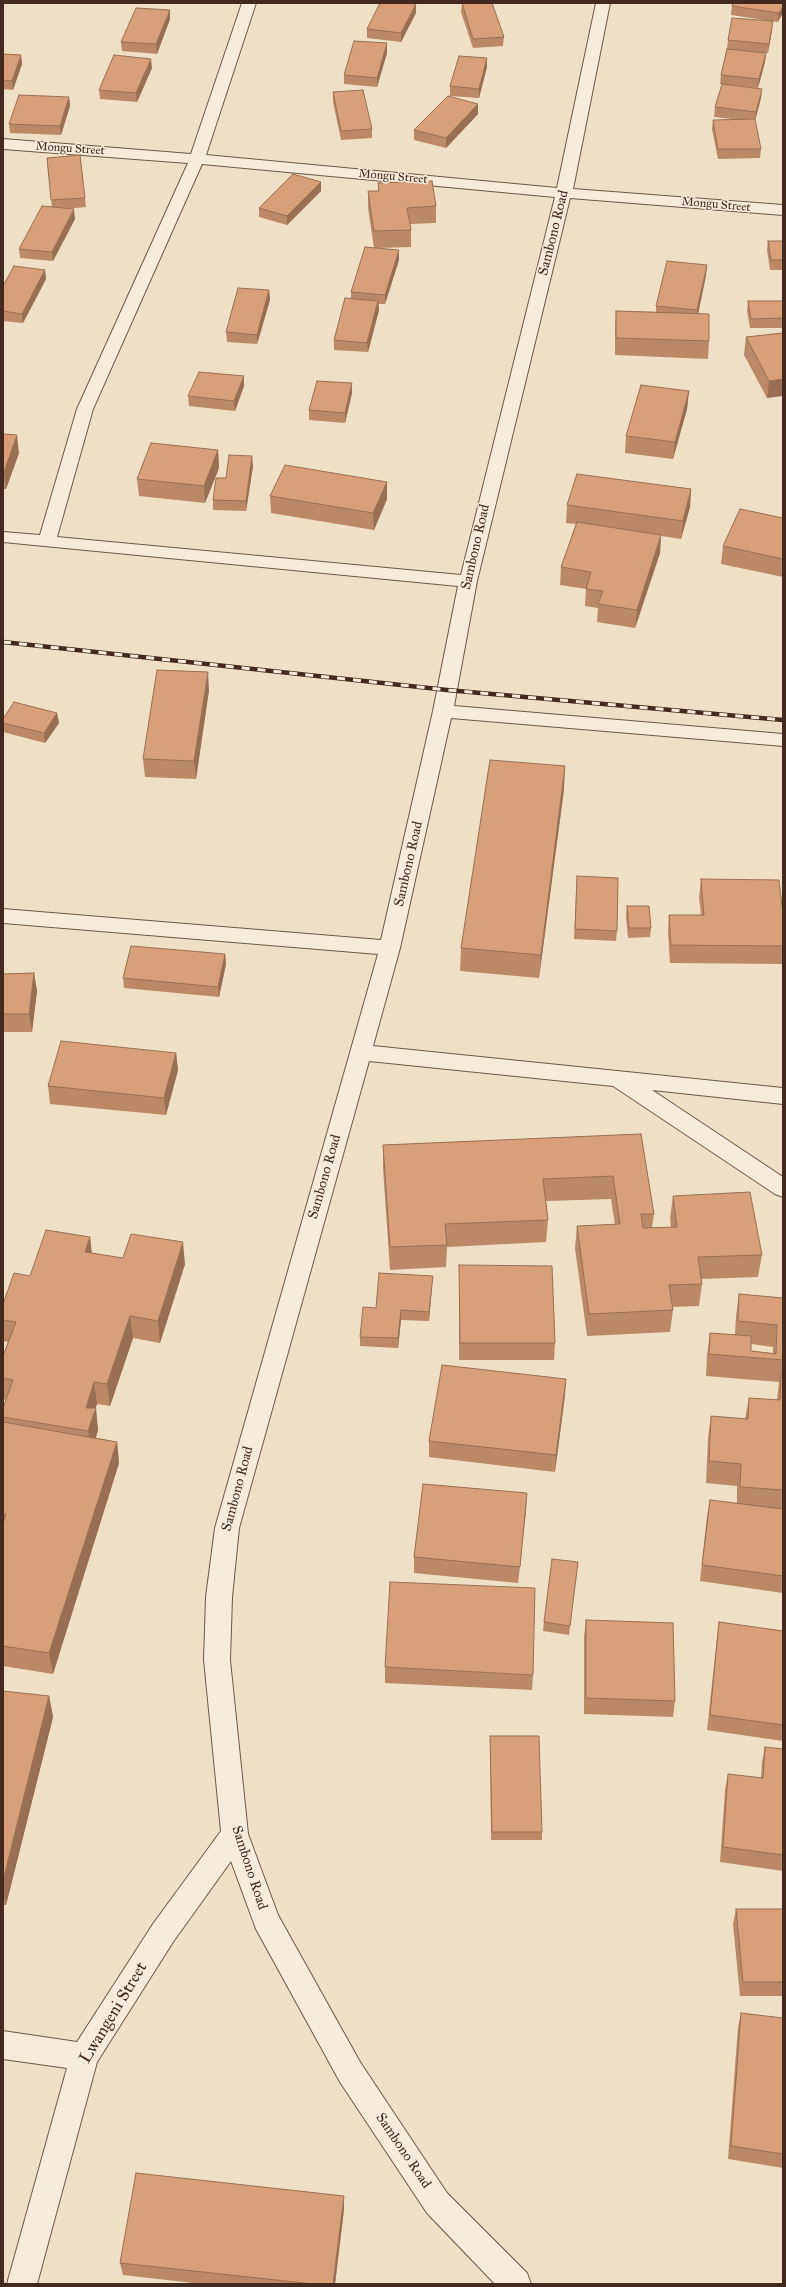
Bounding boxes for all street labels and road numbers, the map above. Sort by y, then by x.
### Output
street label: Mongu Street [35,139,105,159]
street label: Mongu Street [358,167,428,187]
street label: Sambono Road [535,189,573,277]
street label: Mongu Street [681,195,751,215]
street label: Sambono Road [458,503,494,591]
street label: Sambono Road [391,820,427,908]
street label: Sambono Road [305,1133,345,1221]
street label: Sambono Road [219,1445,257,1533]
street label: Sambono Road [228,1824,270,1912]
street label: Lwangeni Street [76,1959,152,2067]
street label: Sambono Road [372,2110,434,2192]

